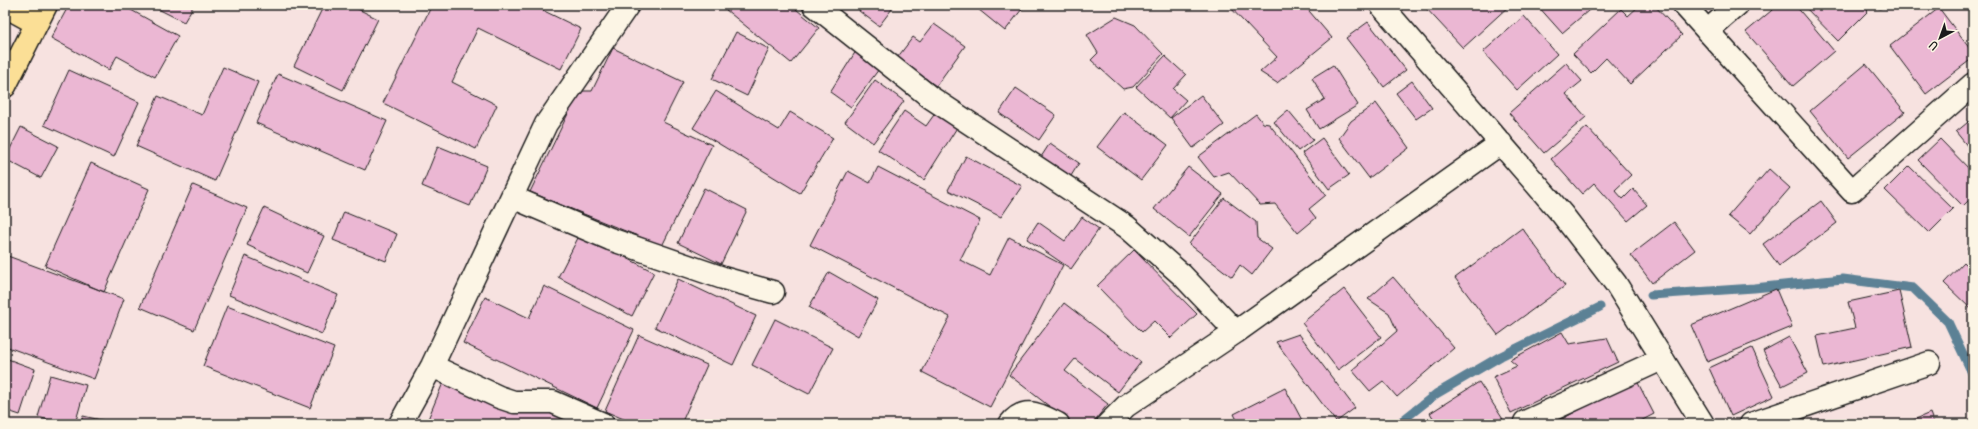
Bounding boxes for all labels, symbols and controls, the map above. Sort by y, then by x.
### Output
north arrow [1920,18,1960,58]
text: U [1926,38,1941,53]

